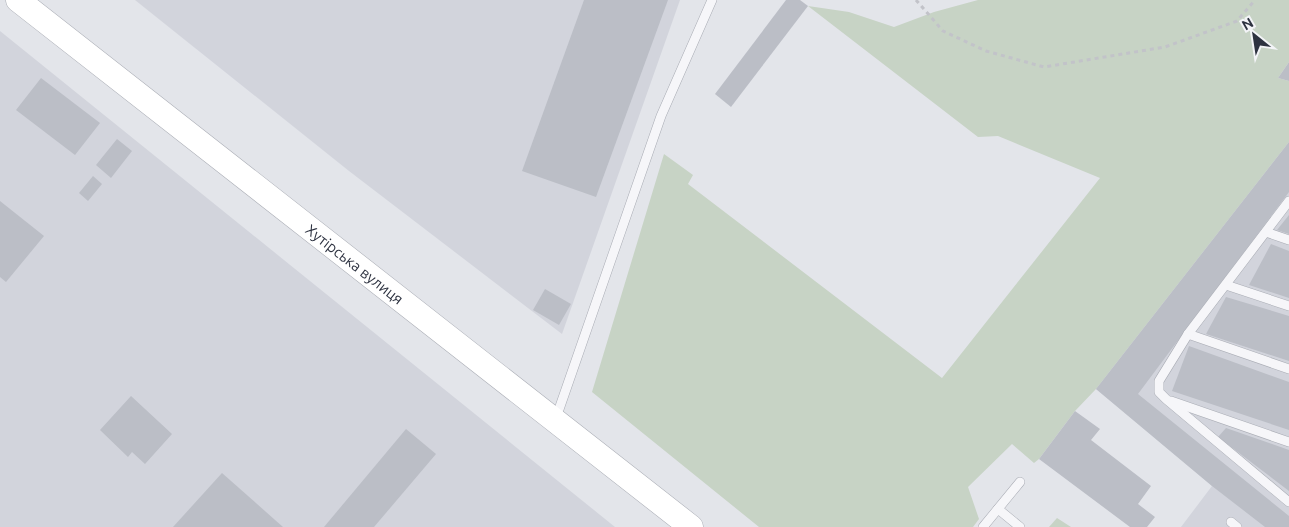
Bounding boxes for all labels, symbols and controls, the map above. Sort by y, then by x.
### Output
north arrow [1229,10,1279,60]
text: N [1239,14,1256,33]
street label: Хутірська вулиця [303,220,407,307]

